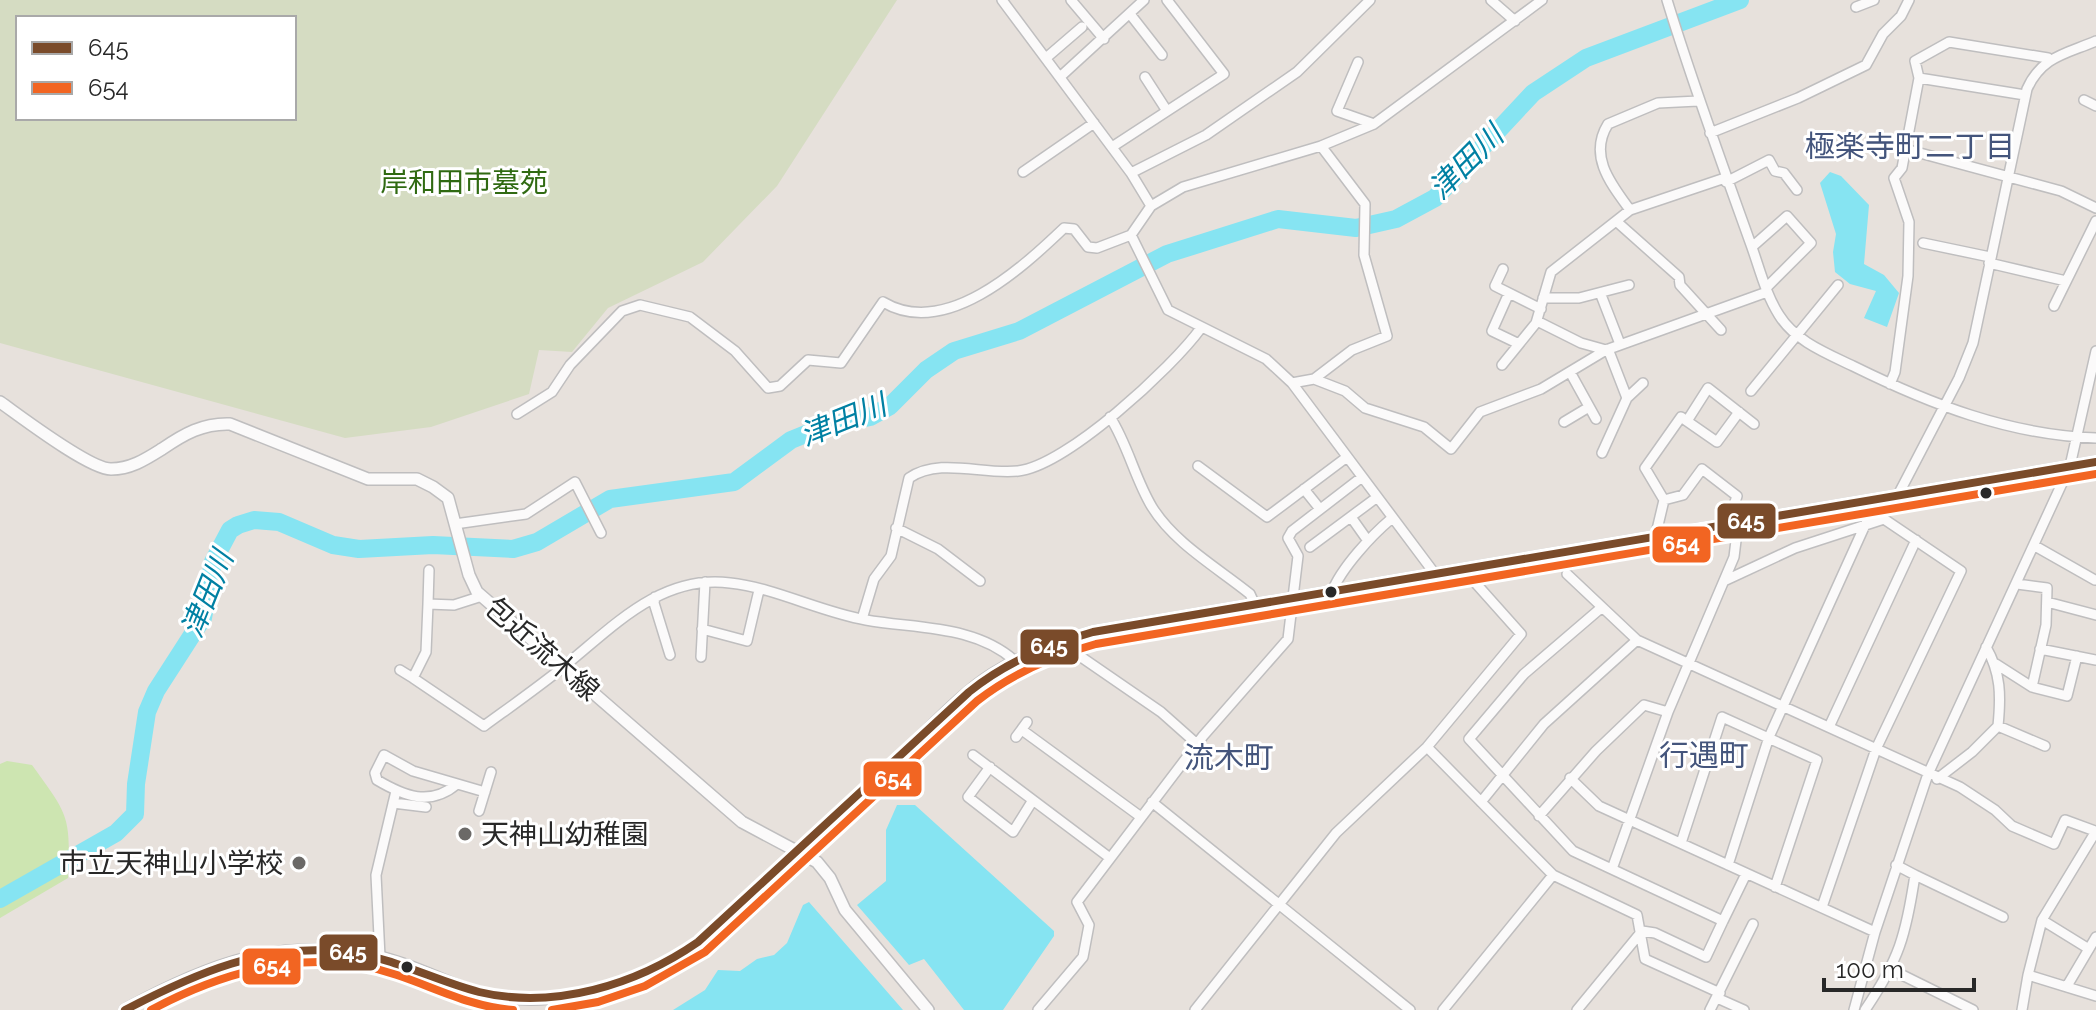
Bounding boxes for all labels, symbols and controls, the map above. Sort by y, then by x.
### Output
legend [16,16,296,120]
text: 645 [88,33,129,62]
text: 654 [88,73,129,102]
water label: 津田川 [1422,116,1512,206]
district label: 極楽寺町二丁目 [1805,129,2015,164]
park label: 岸和田市墓苑 [380,166,548,199]
water label: 津田川 [795,386,894,453]
unlabelled marker [1978,485,1994,501]
line badge: 645 [1716,502,1777,540]
text: 645 [1727,508,1765,534]
line badge: 654 [1651,525,1712,564]
text: 654 [1662,531,1700,557]
water label: 津田川 [174,543,241,642]
unlabelled marker [1323,584,1339,600]
street label: 包近流木線 [478,591,606,707]
line badge: 645 [1019,628,1080,666]
text: 645 [1030,633,1068,659]
district label: 行遇町 [1659,738,1749,773]
district label: 流木町 [1184,740,1274,775]
line badge: 654 [862,760,923,798]
text: 654 [874,766,912,792]
place label: 天神山幼稚園 [481,818,649,851]
marker: 天神山幼稚園 [456,825,474,843]
place label: 市立天神山小学校 [59,847,283,880]
marker: 市立天神山小学校 [290,854,308,872]
line badge: 645 [318,933,379,972]
text: 645 [329,939,367,965]
scale bar [1824,942,1974,992]
line badge: 654 [241,947,302,986]
text: 654 [253,953,291,979]
text: 100 m [1836,955,1904,984]
unlabelled marker [399,959,415,975]

